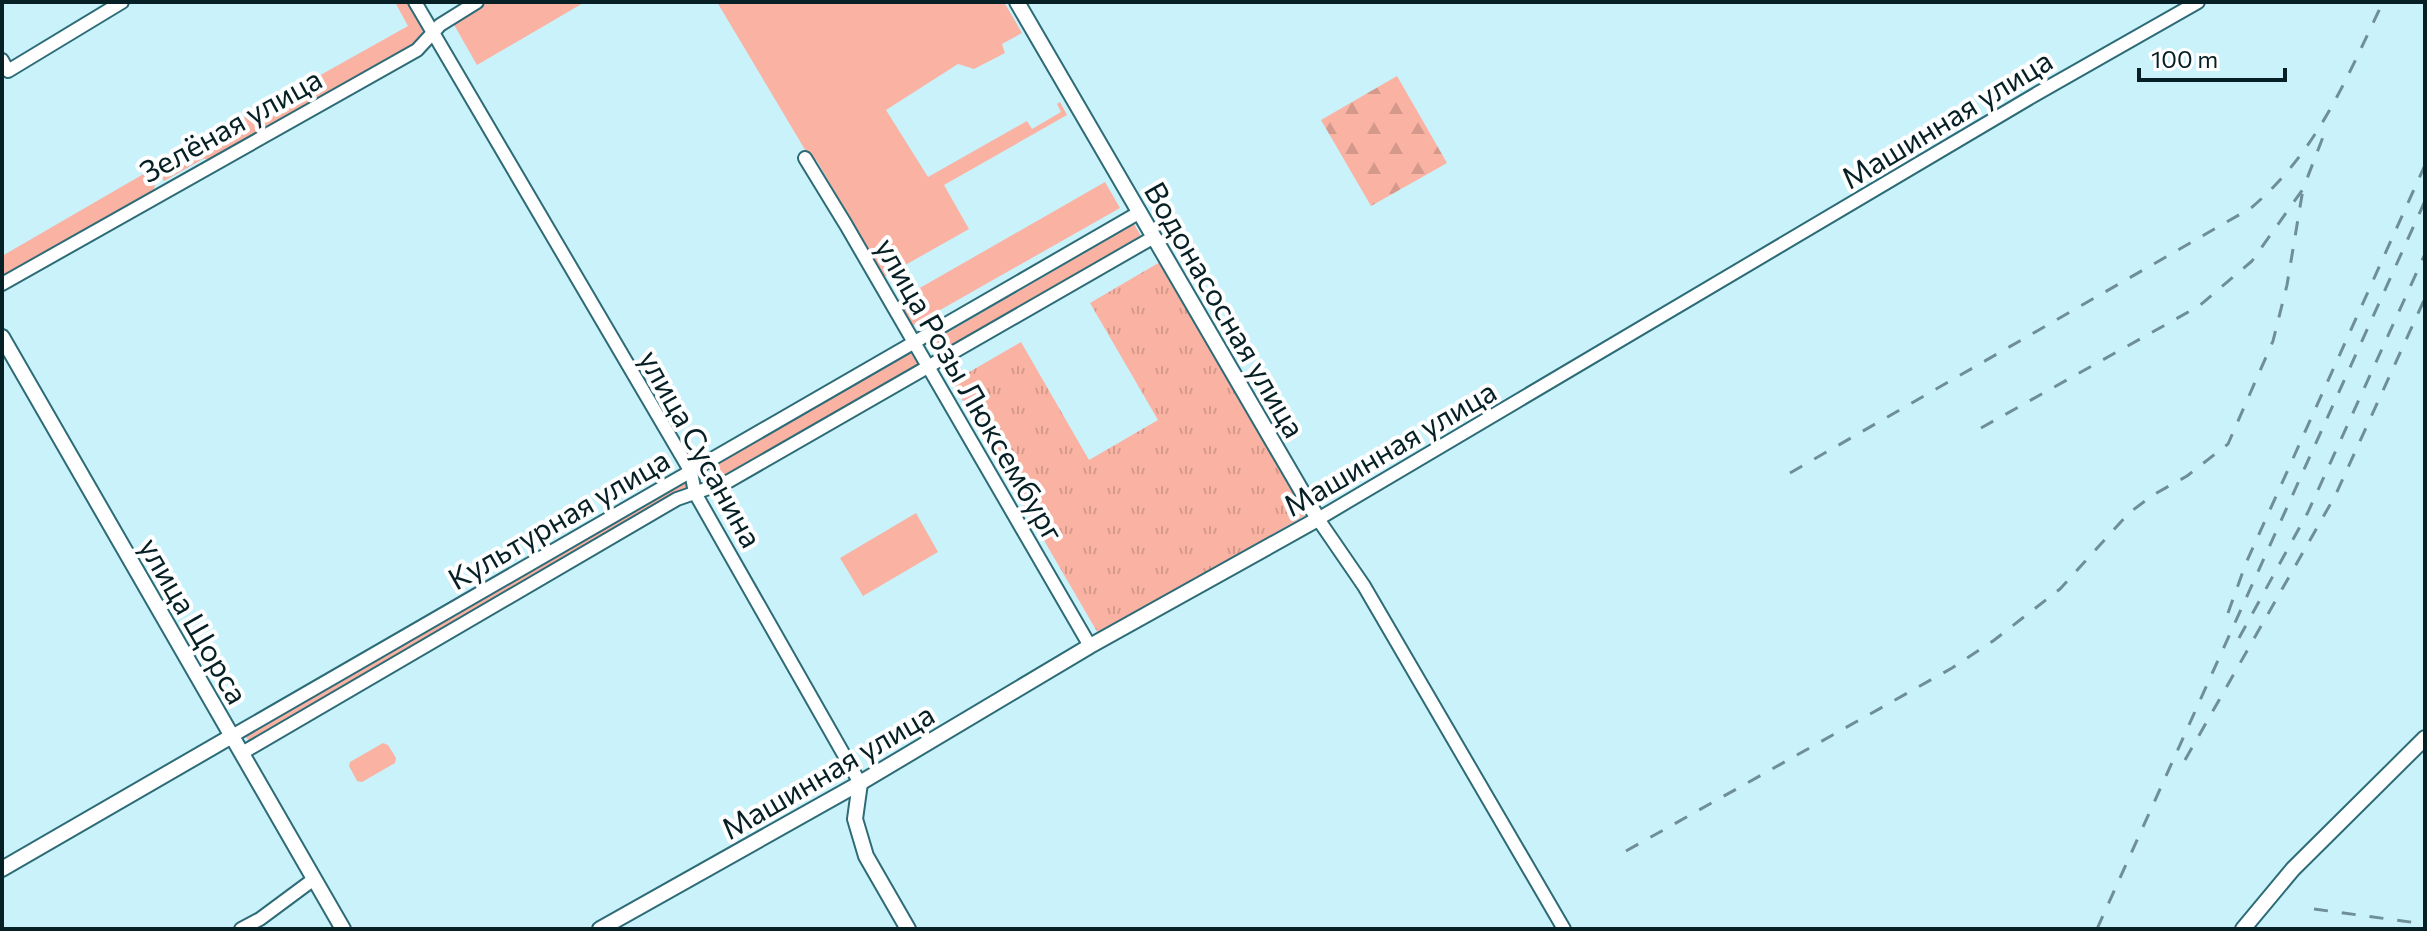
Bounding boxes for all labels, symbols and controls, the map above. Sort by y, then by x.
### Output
scale bar [2139,32,2285,82]
street label: Машинная улица [1834,40,2058,196]
text: 100 m [2151,44,2218,73]
street label: Зелёная улица [133,59,327,189]
street label: Водонасосная улица [1138,175,1314,443]
street label: улица Розы Люксембург [869,231,1073,547]
street label: улица Сусанина [632,343,772,553]
street label: Машинная улица [1276,371,1502,523]
street label: Культурная улица [441,440,675,596]
street label: улица Щорса [133,530,257,710]
street label: Машинная улица [714,694,940,846]

